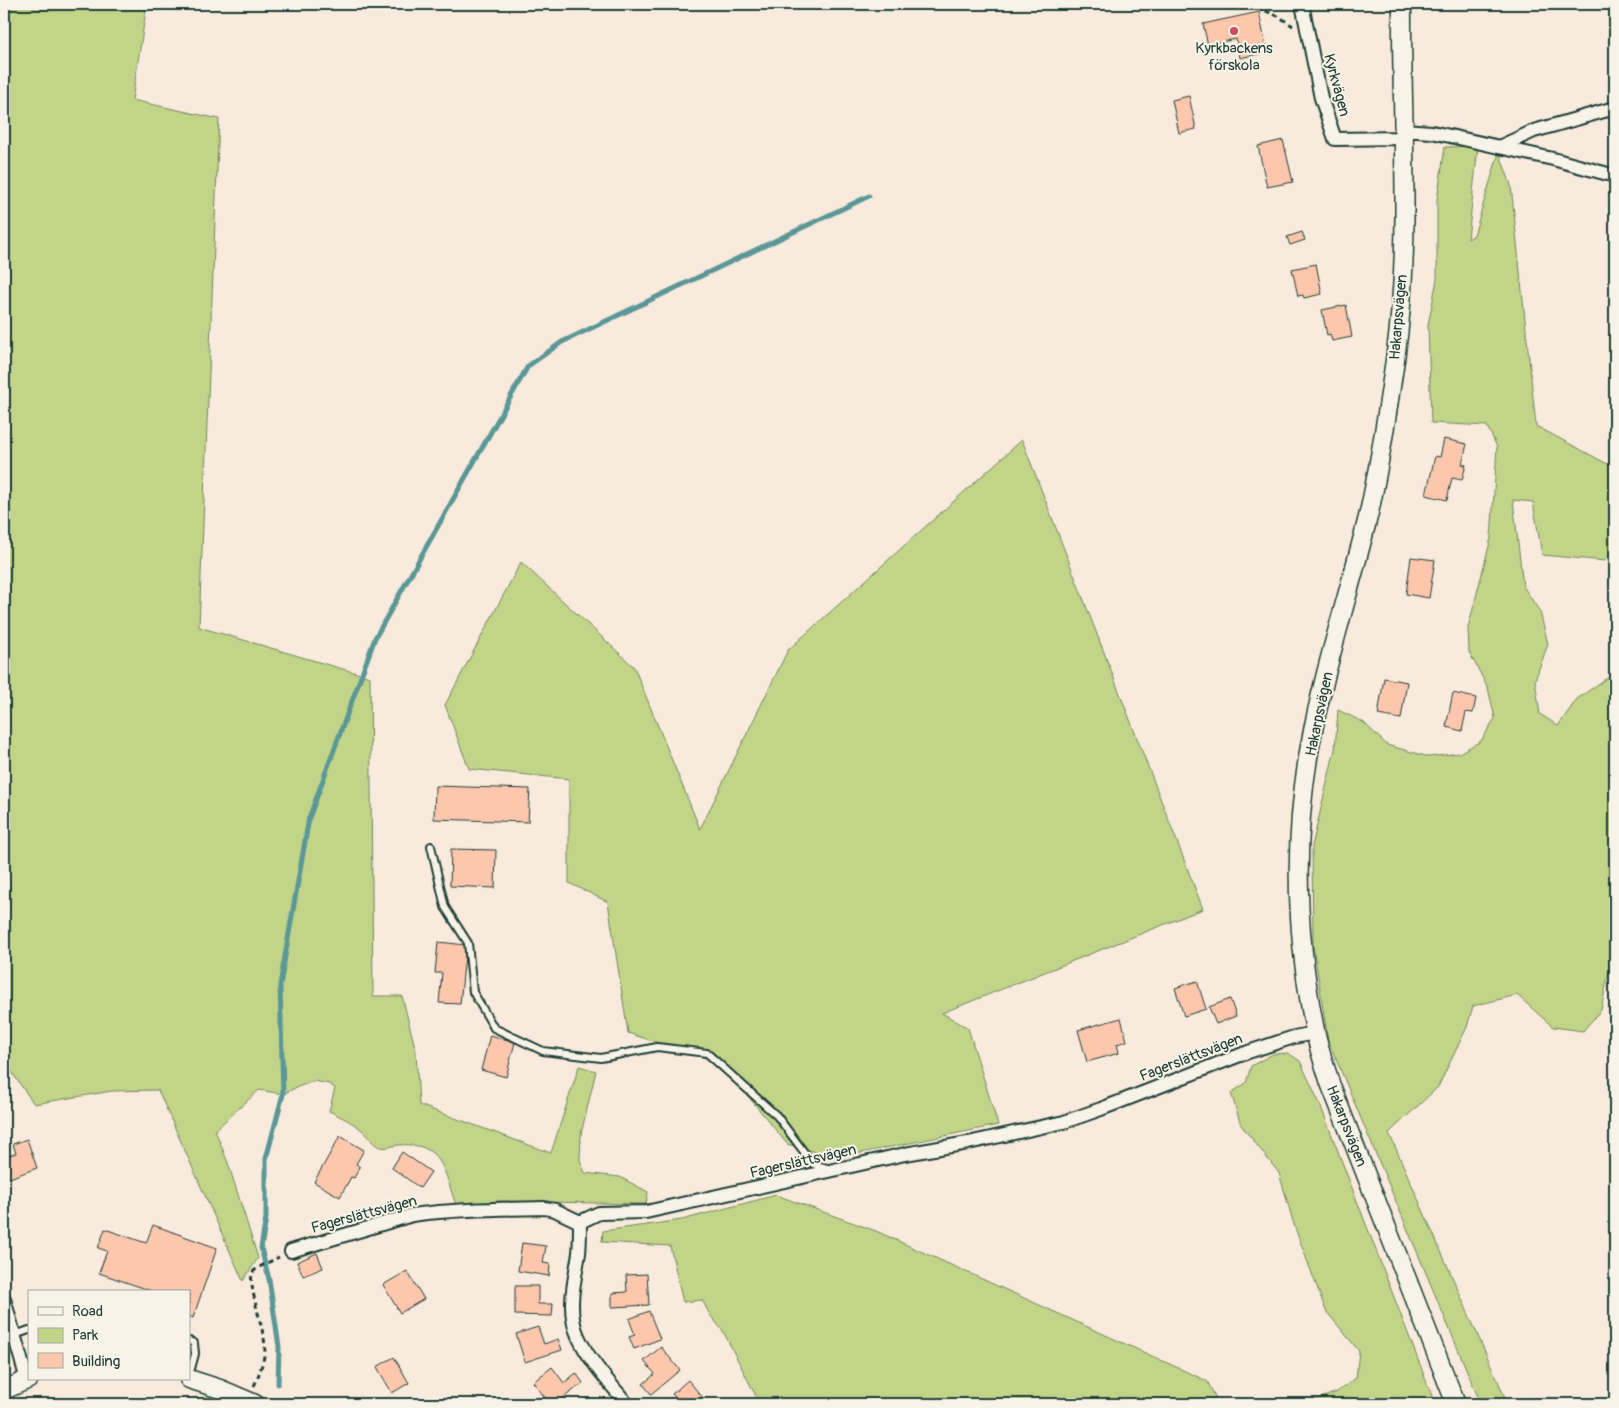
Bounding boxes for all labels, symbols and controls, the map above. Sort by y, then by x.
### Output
marker: Kyrkbackens förskola [1228,25,1240,37]
place label: Kyrkbackens förskola [1195,39,1273,75]
street label: Kyrkvägen [1319,52,1354,119]
street label: Hakarpsvägen [1385,273,1412,361]
street label: Hakarpsvägen [1301,670,1338,758]
street label: Fagerslättsvägen [1137,1029,1245,1086]
street label: Hakarpsvägen [1322,1083,1371,1170]
street label: Fagerslättsvägen [748,1140,858,1183]
street label: Fagerslättsvägen [309,1191,419,1238]
legend [28,1290,190,1380]
text: Road [72,1302,103,1321]
text: Park [72,1326,99,1345]
text: Building [72,1352,120,1371]

